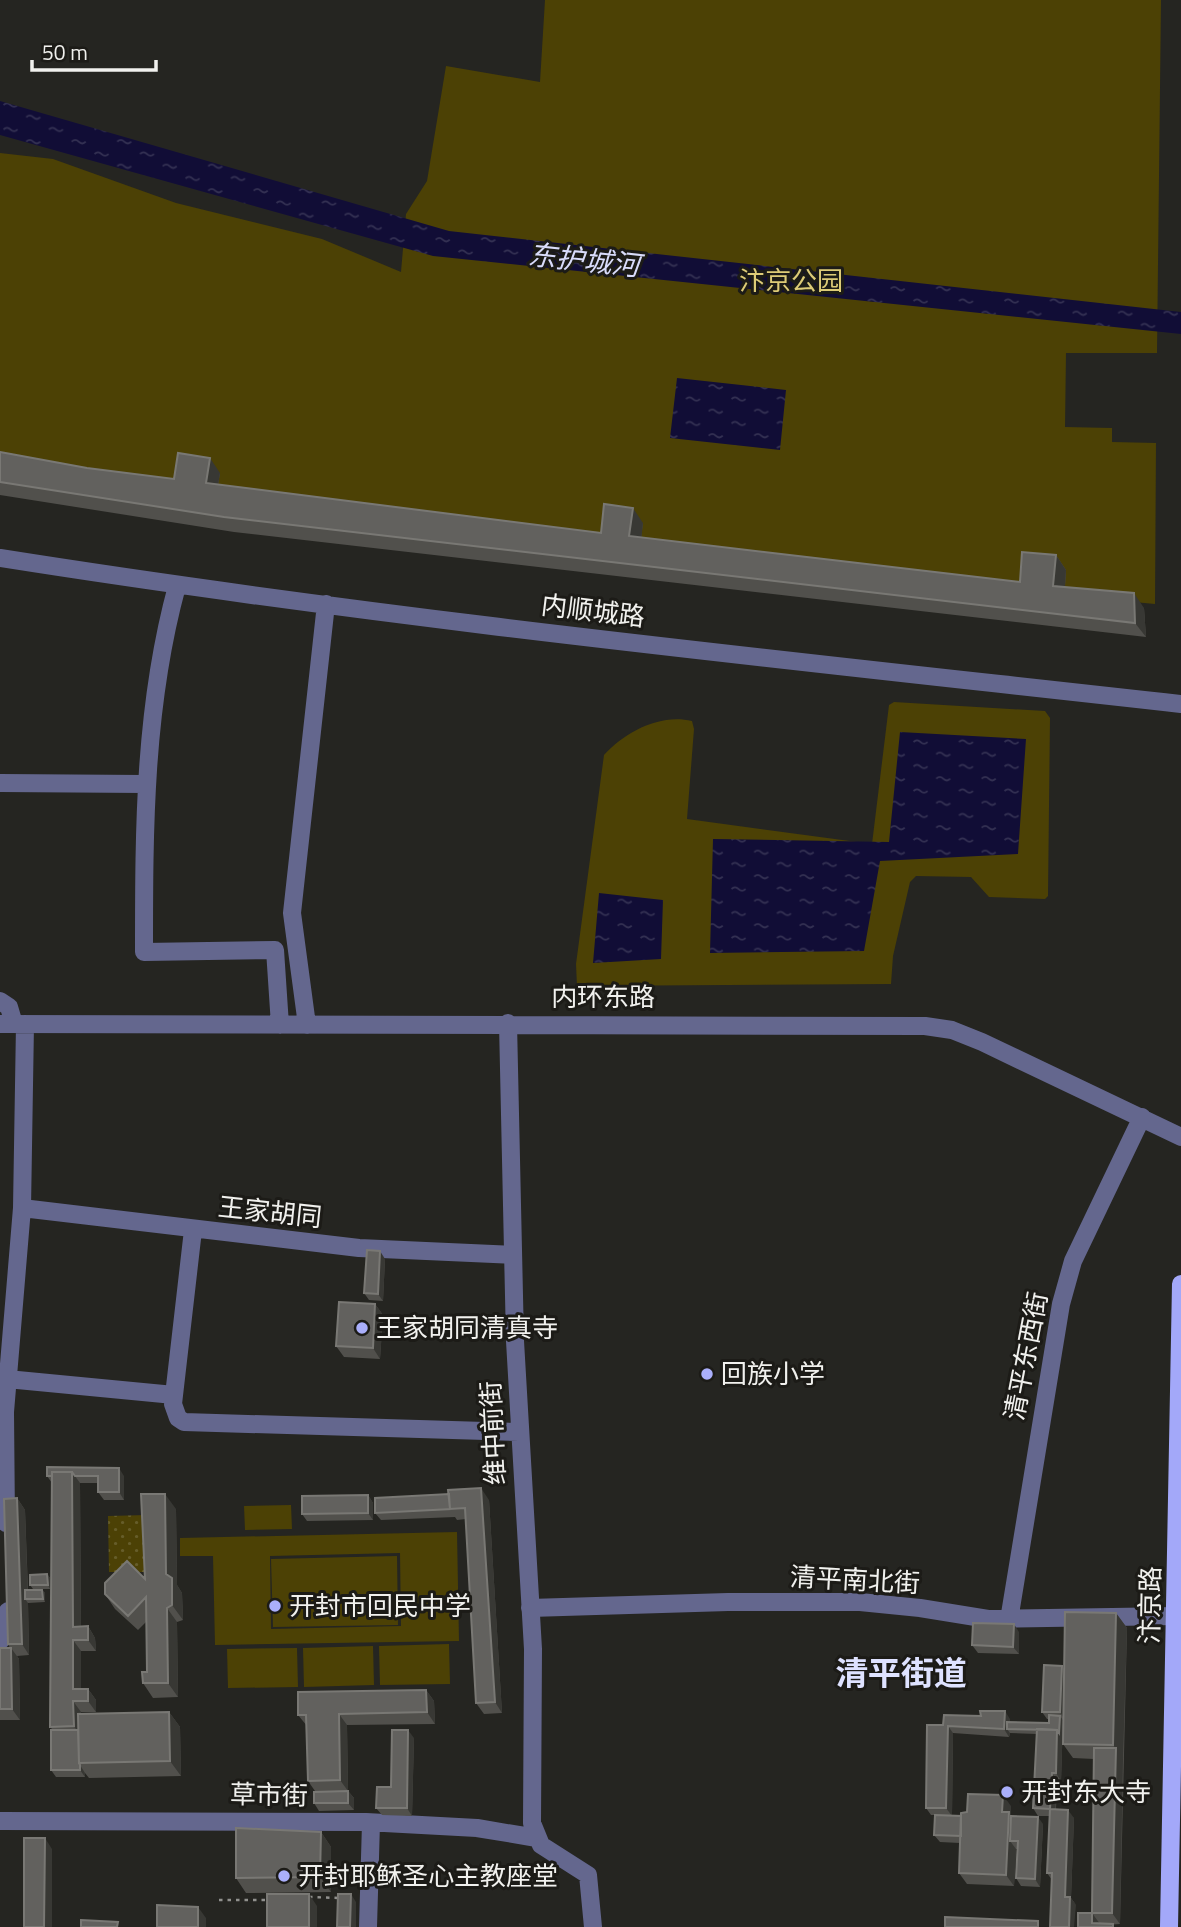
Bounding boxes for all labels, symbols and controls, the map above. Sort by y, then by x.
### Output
scale bar [32,28,156,72]
text: 50 m [42,36,88,68]
water label: 东护城河 [526,232,647,287]
park label: 汴京公园 [739,261,843,300]
street label: 内顺城路 [539,585,647,636]
street label: 内环东路 [551,977,655,1016]
street label: 王家胡同 [216,1187,324,1236]
street label: 清平东西街 [994,1288,1057,1423]
place label: 王家胡同清真寺 [376,1308,558,1347]
marker: 王家胡同清真寺 [354,1320,370,1336]
place label: 回族小学 [721,1354,825,1393]
marker: 回族小学 [699,1366,715,1382]
street label: 维中前街 [470,1380,515,1486]
street label: 清平南北街 [789,1557,921,1602]
street label: 汴京路 [1129,1566,1170,1644]
place label: 开封市回民中学 [289,1586,471,1625]
marker: 开封市回民中学 [267,1598,283,1614]
district label: 清平街道 [835,1648,967,1698]
place label: 开封东大寺 [1021,1772,1151,1811]
street label: 草市街 [230,1774,308,1815]
marker: 开封东大寺 [999,1784,1015,1800]
place label: 开封耶稣圣心主教座堂 [298,1856,558,1895]
marker: 开封耶稣圣心主教座堂 [276,1868,292,1884]

